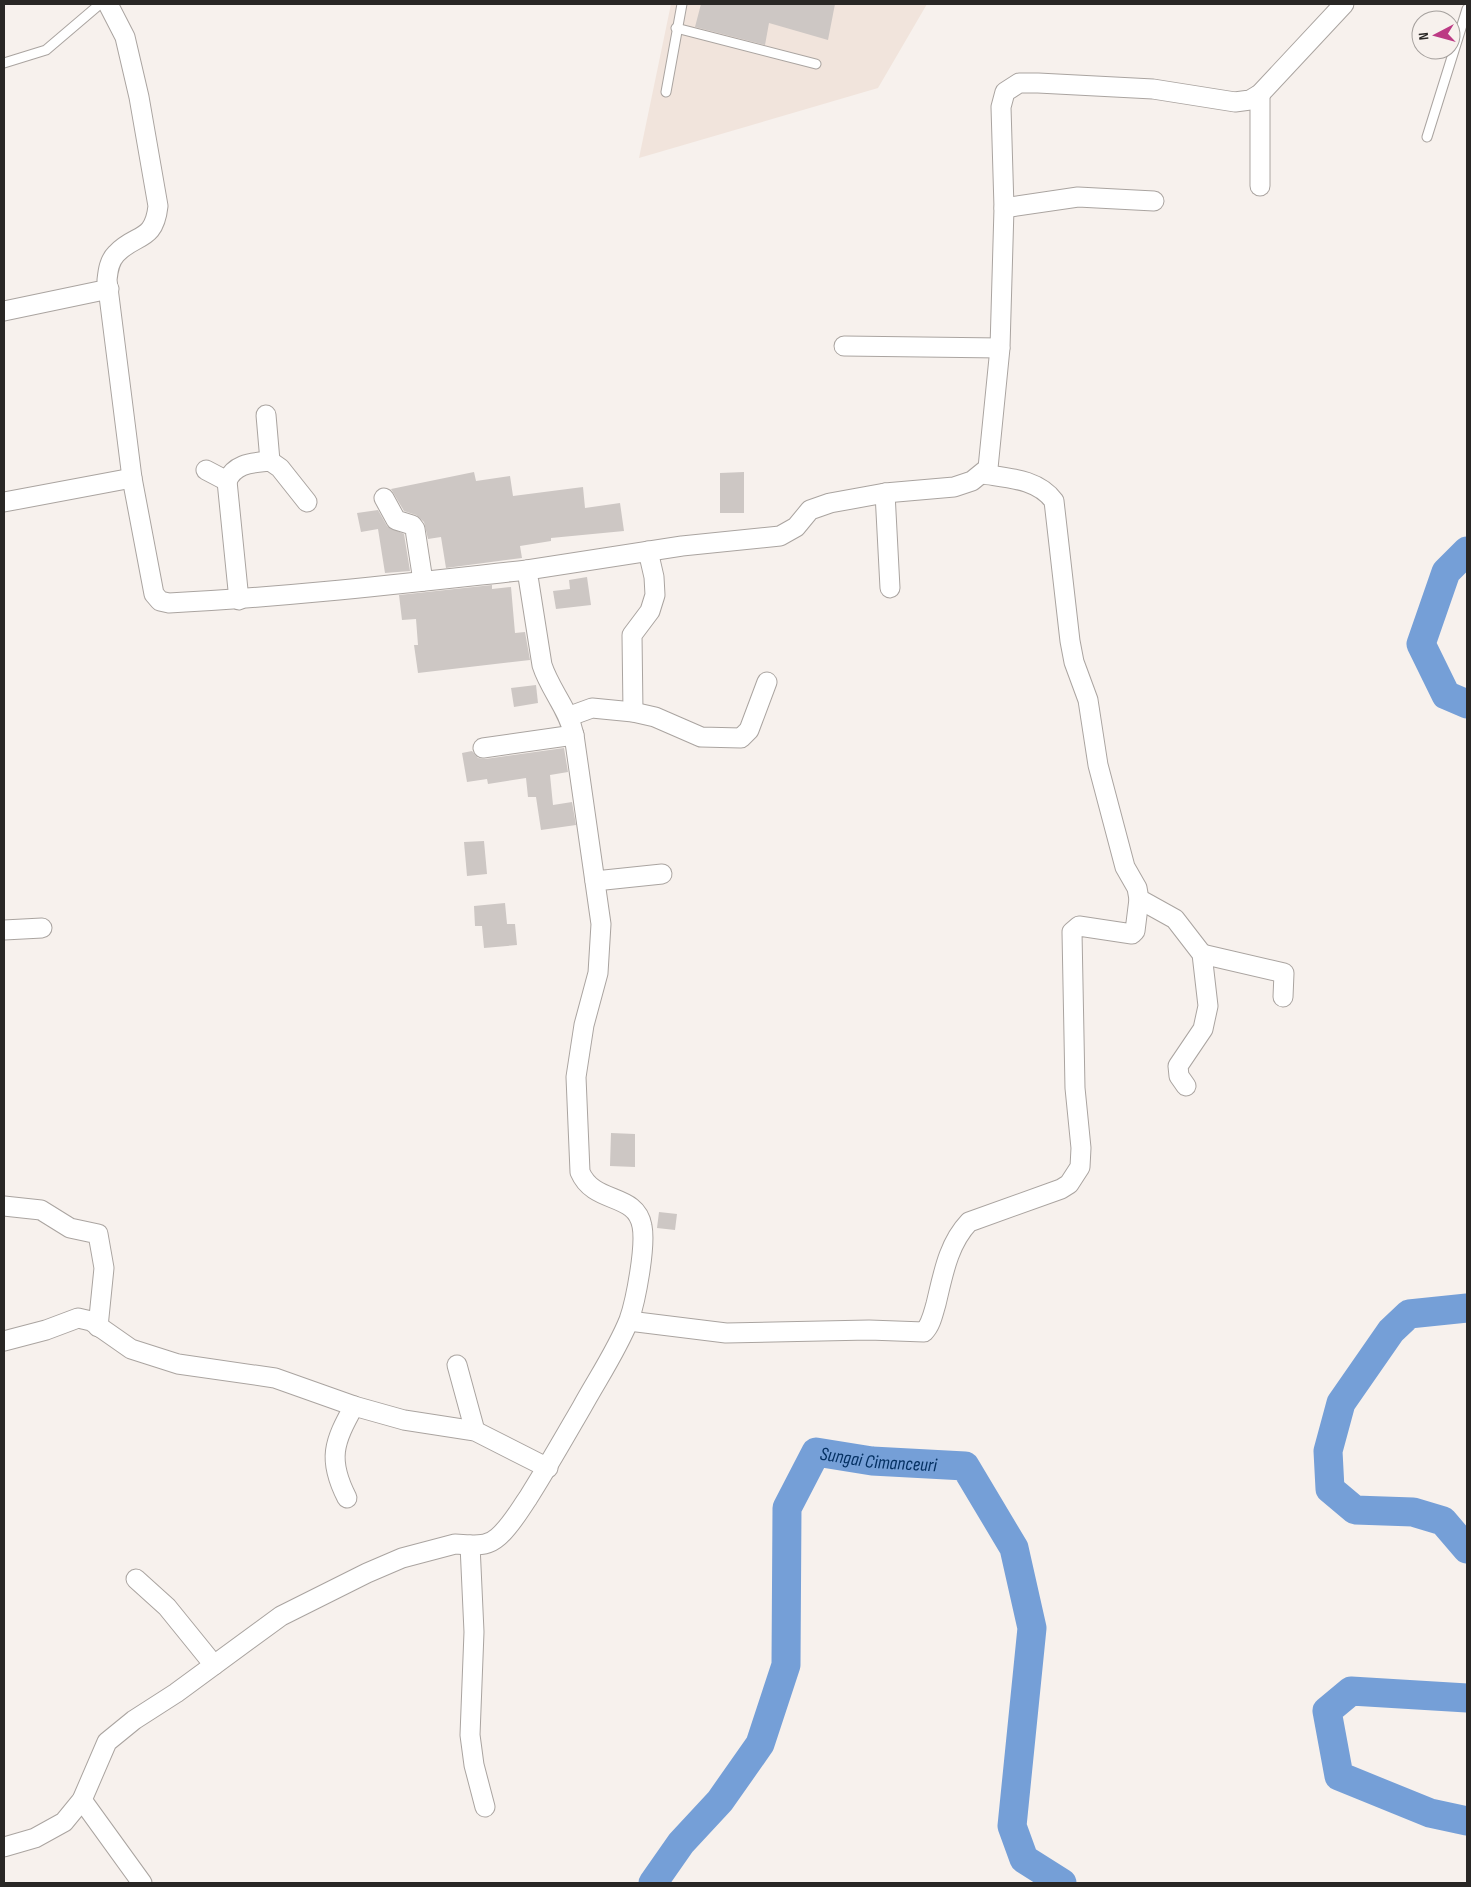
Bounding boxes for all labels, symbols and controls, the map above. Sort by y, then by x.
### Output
north arrow [1411,10,1461,60]
text: N [1415,32,1432,41]
water label: Sungai Cimanceuri [818,1443,938,1477]

